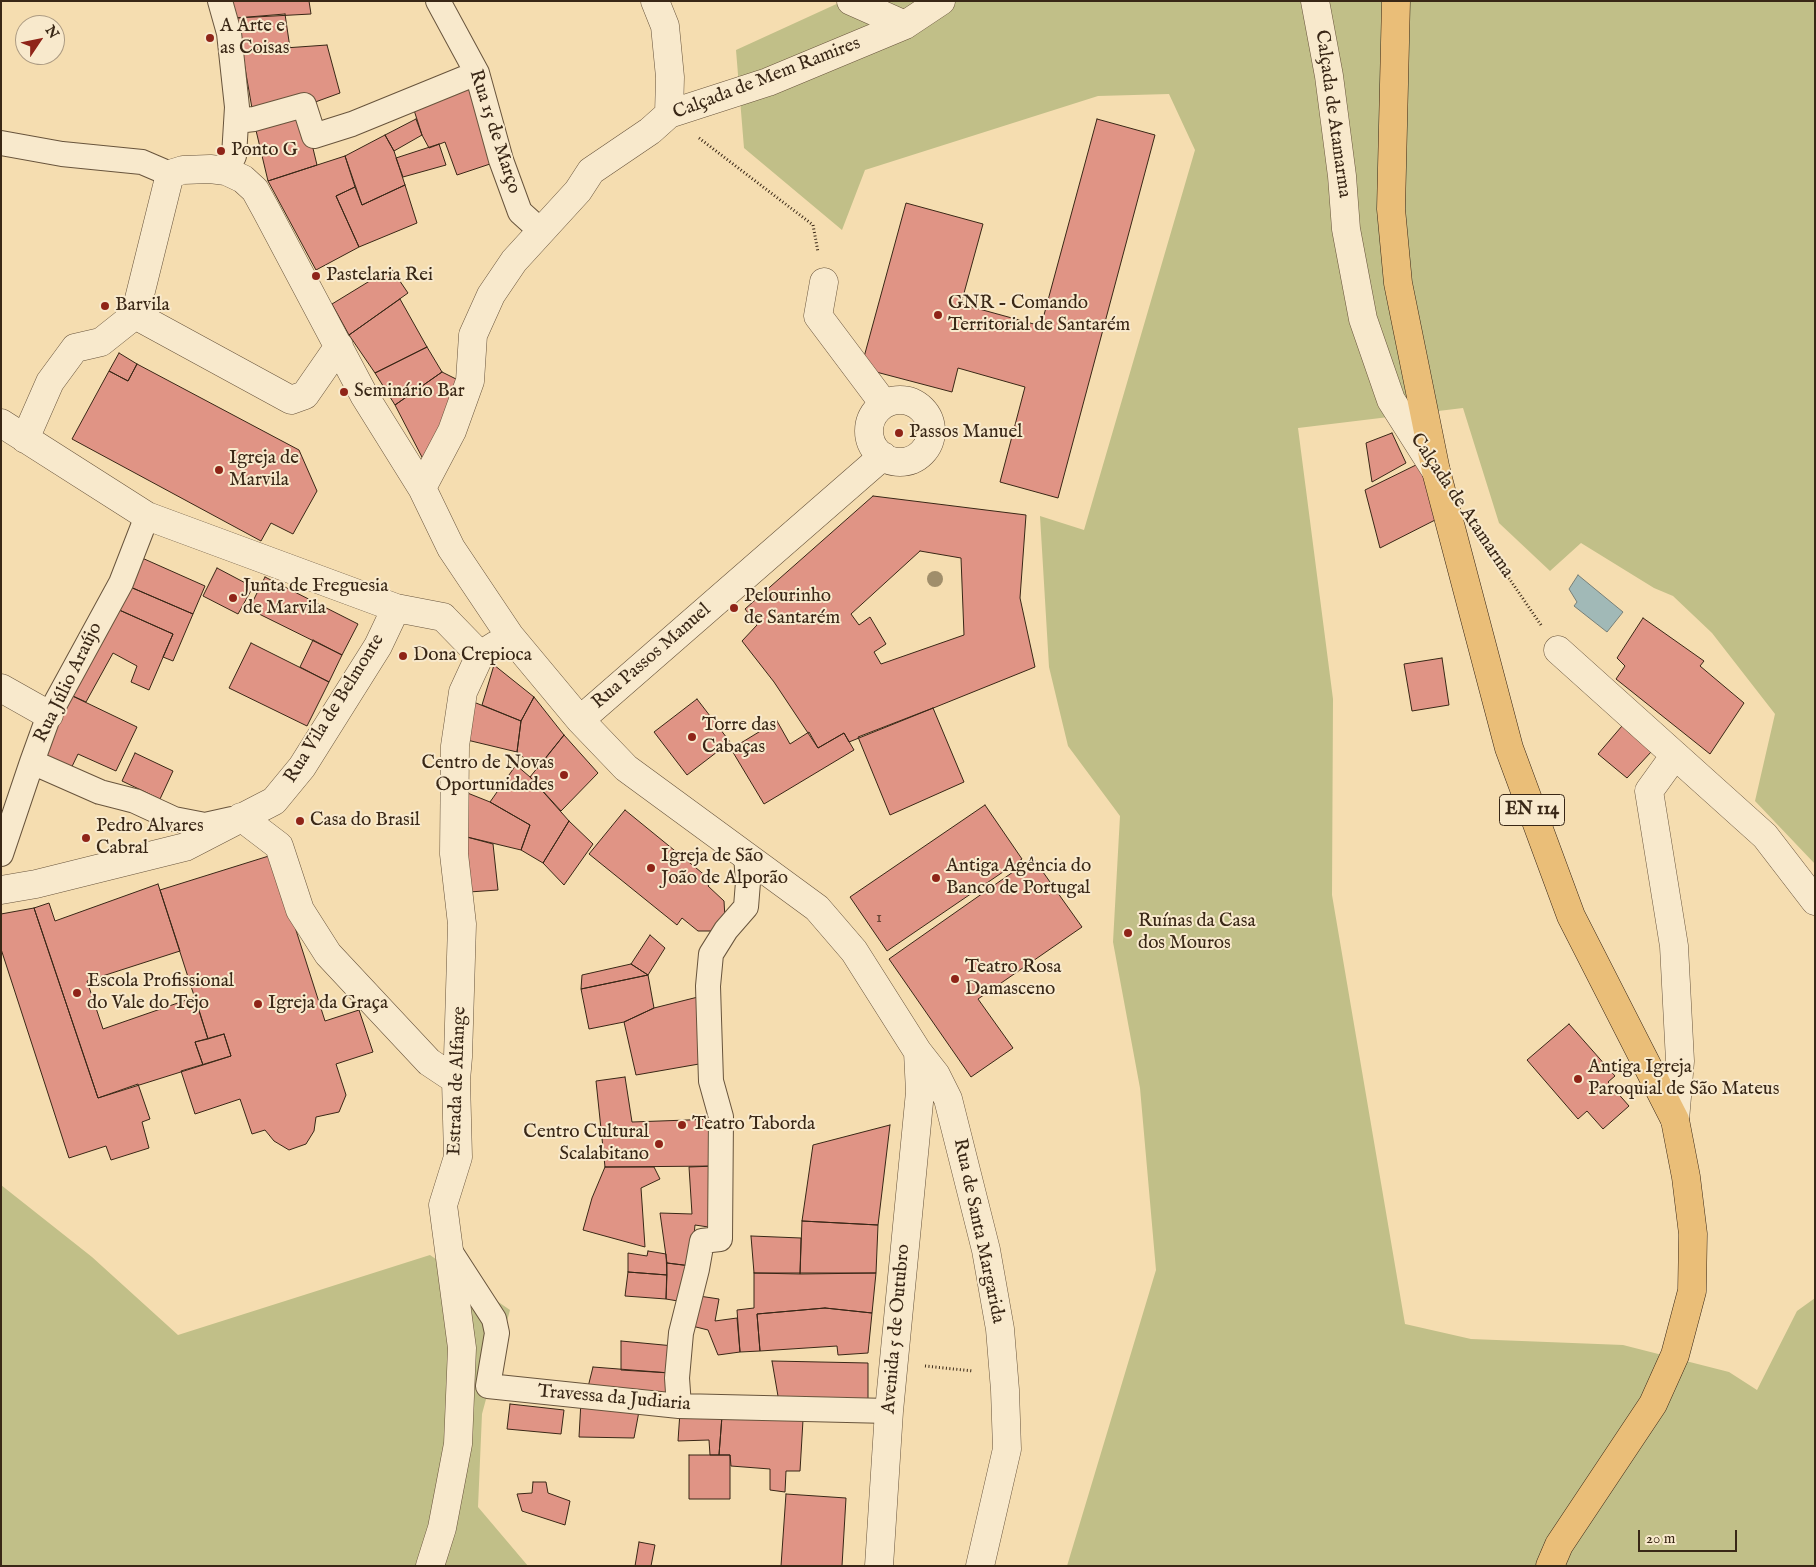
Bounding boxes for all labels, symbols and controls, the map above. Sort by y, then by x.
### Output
north arrow [15,15,65,65]
place label: A Arte e as Coisas [220,16,289,60]
text: N [41,22,62,42]
street label: Calçada de Atamarma [1309,29,1355,199]
marker: A Arte e as Coisas [204,32,216,44]
street label: Calçada de Mem Ramires [670,33,864,125]
street label: Rua 15 de Março [463,67,525,197]
place label: Ponto G [231,140,298,162]
marker: Ponto G [215,145,227,157]
place label: Pastelaria Rei [326,265,433,287]
marker: Pastelaria Rei [310,270,322,282]
place label: GNR - Comando Territorial de Santarém [948,293,1130,337]
place label: Barvila [115,295,170,317]
marker: Barvila [99,300,111,312]
marker: GNR - Comando Territorial de Santarém [932,309,944,321]
place label: Seminário Bar [354,381,465,403]
marker: Seminário Bar [338,386,350,398]
place label: Passos Manuel [909,422,1022,444]
marker: Passos Manuel [893,427,905,439]
street label: Calçada de Atamarma [1404,430,1518,582]
place label: Igreja de Marvila [229,448,299,492]
marker: Igreja de Marvila [213,464,225,476]
place label: Junta de Freguesia de Marvila [243,576,388,620]
place label: Pelourinho de Santarém [744,586,840,630]
marker: Junta de Freguesia de Marvila [227,592,239,604]
street label: Rua Passos Manuel [588,599,716,715]
marker: Pelourinho de Santarém [728,602,740,614]
street label: Rua Júlio Araújo [30,619,108,747]
street label: Rua Vila de Belmonte [280,630,390,788]
place label: Dona Crepioca [413,645,532,667]
marker: Dona Crepioca [397,650,409,662]
place label: Torre das Cabaças [702,715,776,759]
marker: Torre das Cabaças [686,731,698,743]
place label: Centro de Novas Oportunidades [422,753,554,797]
marker: Centro de Novas Oportunidades [558,769,570,781]
road number: EN 114 [1500,794,1564,826]
place label: Casa do Brasil [310,810,420,832]
marker: Casa do Brasil [294,815,306,827]
place label: Pedro Alvares Cabral [96,816,204,860]
marker: Pedro Alvares Cabral [80,832,92,844]
place label: Igreja de São João de Alporão [661,846,788,890]
place label: Antiga Agência do Banco de Portugal [946,856,1091,900]
marker: Igreja de São João de Alporão [645,862,657,874]
marker: Antiga Agência do Banco de Portugal [930,872,942,884]
house number: 1 [876,909,882,929]
place label: Ruínas da Casa dos Mouros [1138,911,1256,955]
marker: Ruínas da Casa dos Mouros [1122,927,1134,939]
place label: Teatro Rosa Damasceno [965,957,1062,1001]
place label: Escola Profissional do Vale do Tejo [87,971,234,1015]
marker: Teatro Rosa Damasceno [949,973,961,985]
marker: Escola Profissional do Vale do Tejo [71,987,83,999]
place label: Igreja da Graça [268,993,388,1015]
marker: Igreja da Graça [252,998,264,1010]
street label: Estrada de Alfange [444,1006,472,1156]
place label: Antiga Igreja Paroquial de São Mateus [1588,1057,1779,1101]
marker: Antiga Igreja Paroquial de São Mateus [1572,1073,1584,1085]
place label: Teatro Taborda [692,1114,815,1136]
marker: Teatro Taborda [676,1119,688,1131]
place label: Centro Cultural Scalabitano [523,1122,649,1166]
street label: Rua de Santa Margarida [947,1137,1009,1325]
marker: Centro Cultural Scalabitano [653,1138,665,1150]
street label: Avenida 5 de Outubro [878,1243,916,1415]
street label: Travessa da Judiaria [537,1381,691,1417]
scale bar [1641,1520,1740,1552]
text: 20 m [1646,1529,1675,1548]

